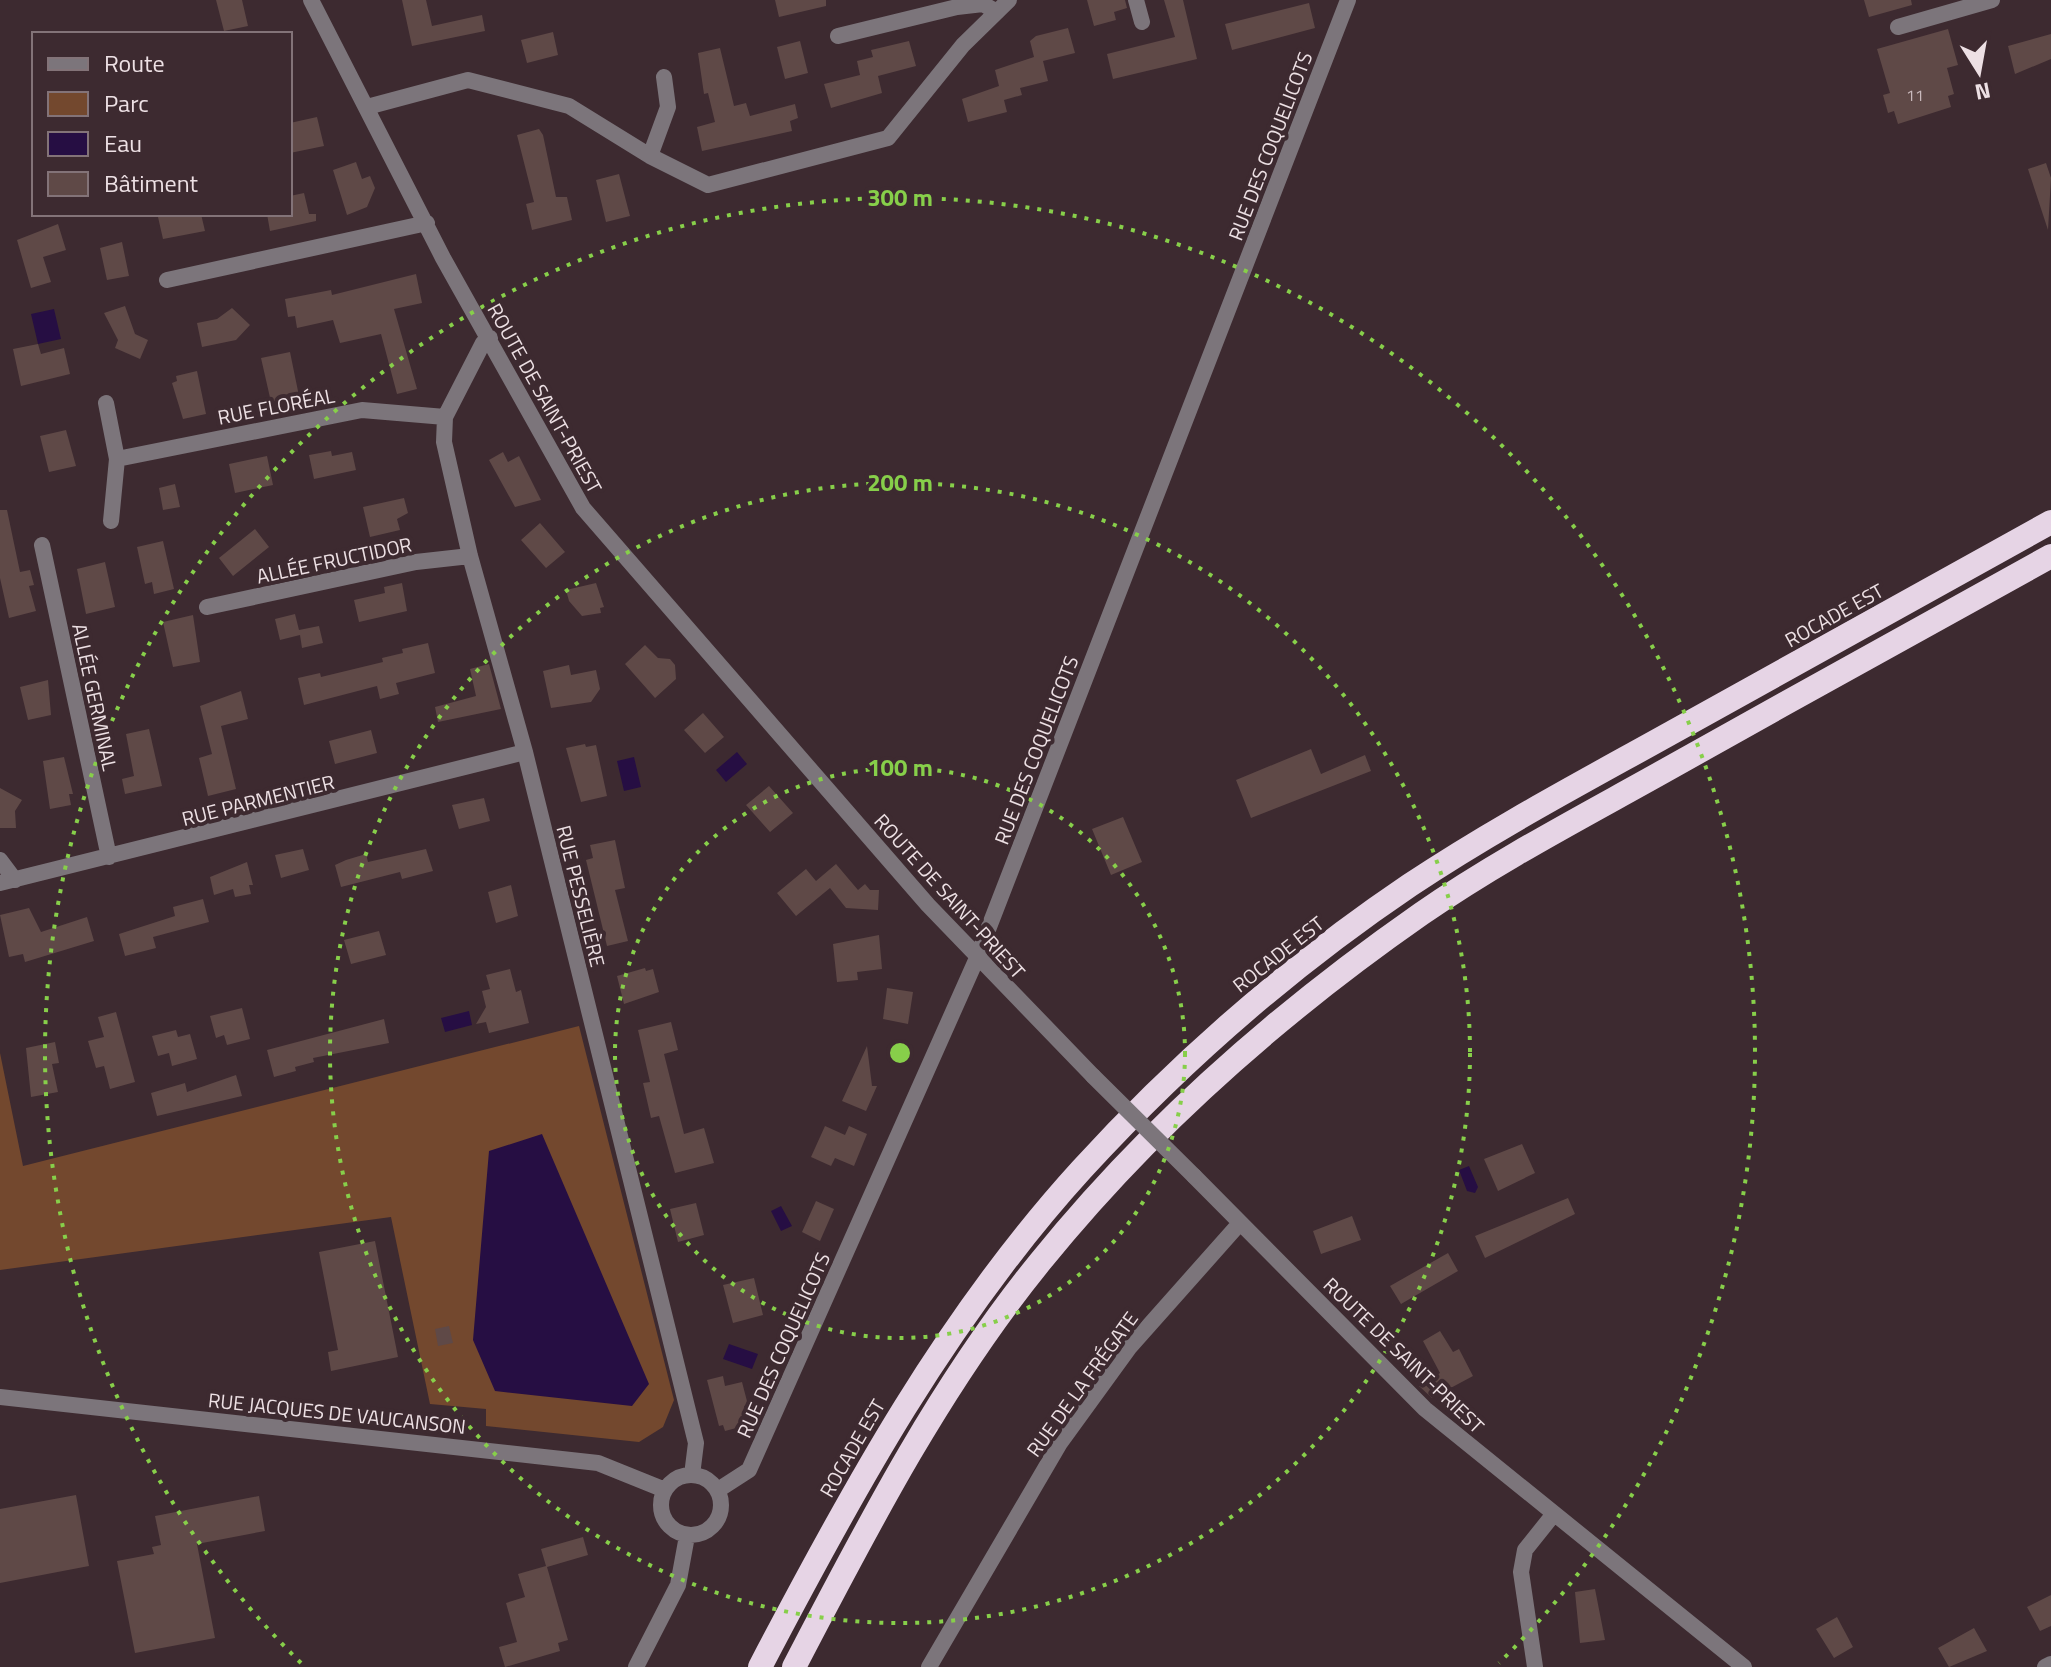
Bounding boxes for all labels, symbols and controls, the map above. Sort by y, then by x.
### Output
legend [32,32,292,216]
north arrow [1939,32,2019,112]
text: Route [104,45,165,81]
street label: RUE DES COQUELICOTS [1220,47,1320,245]
text: N [1972,73,1994,110]
house number: 11 [1906,83,1924,107]
text: Parc [104,85,149,121]
text: Eau [104,125,142,161]
text: Bâtiment [104,165,198,201]
text: 300 m [867,179,933,215]
street label: ROUTE DE SAINT-PRIEST [480,297,610,499]
street label: RUE FLORÉAL [215,379,337,433]
text: 200 m [867,464,933,500]
street label: ALLÉE FRUCTIDOR [253,528,415,592]
street label: ROCADE EST [1779,575,1890,655]
street label: ALLÉE GERMINAL [64,620,126,774]
street label: RUE DES COQUELICOTS [986,651,1086,849]
text: 100 m [867,749,933,785]
street label: RUE PARMENTIER [178,766,338,834]
street label: ROUTE DE SAINT-PRIEST [867,806,1033,986]
street label: RUE PESSELIÈRE [548,822,614,970]
street label: ROCADE EST [1225,908,1331,1000]
centre of rings [886,1039,914,1067]
street label: RUE DES COQUELICOTS [728,1247,838,1443]
street label: ROUTE DE SAINT-PRIEST [1317,1270,1492,1441]
street label: RUE DE LA FRÉGATE [1018,1305,1146,1463]
street label: RUE JACQUES DE VAUCANSON [207,1384,467,1442]
street label: ROCADE EST [811,1393,893,1503]

